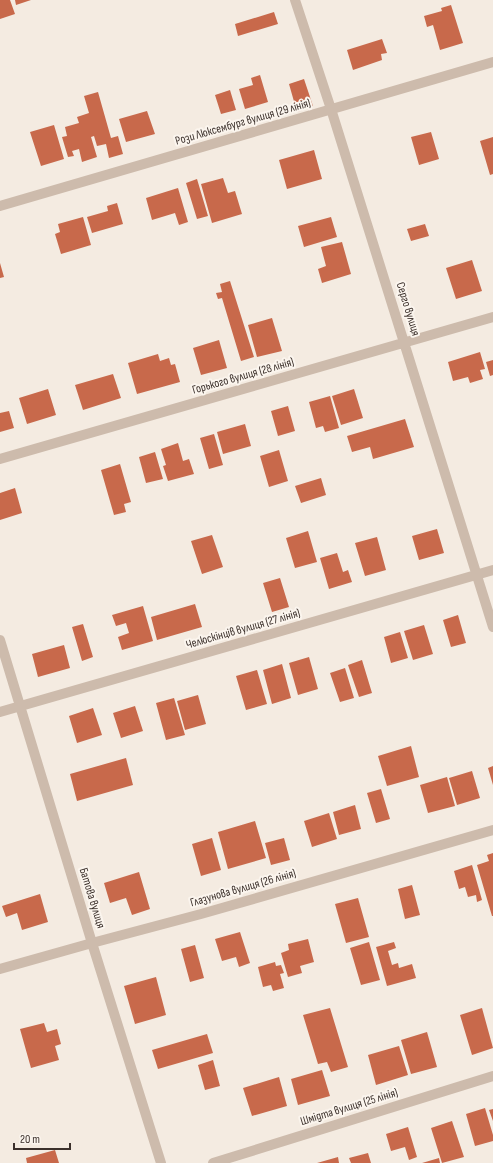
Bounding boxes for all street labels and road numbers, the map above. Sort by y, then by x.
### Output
street label: Рози Люксембург вулиця (29 лiнiя) [174,95,312,149]
street label: Серго вулиця [393,280,423,338]
street label: Горького вулиця (28 лiнiя) [190,354,296,398]
street label: Челюскінців вулиця (27 лiнiя) [184,606,302,652]
street label: Батова вулиця [76,866,108,930]
street label: Глазунова вулиця (26 лiнiя) [188,866,298,910]
street label: Шмідта вулиця (25 лiнiя) [298,1085,400,1129]

